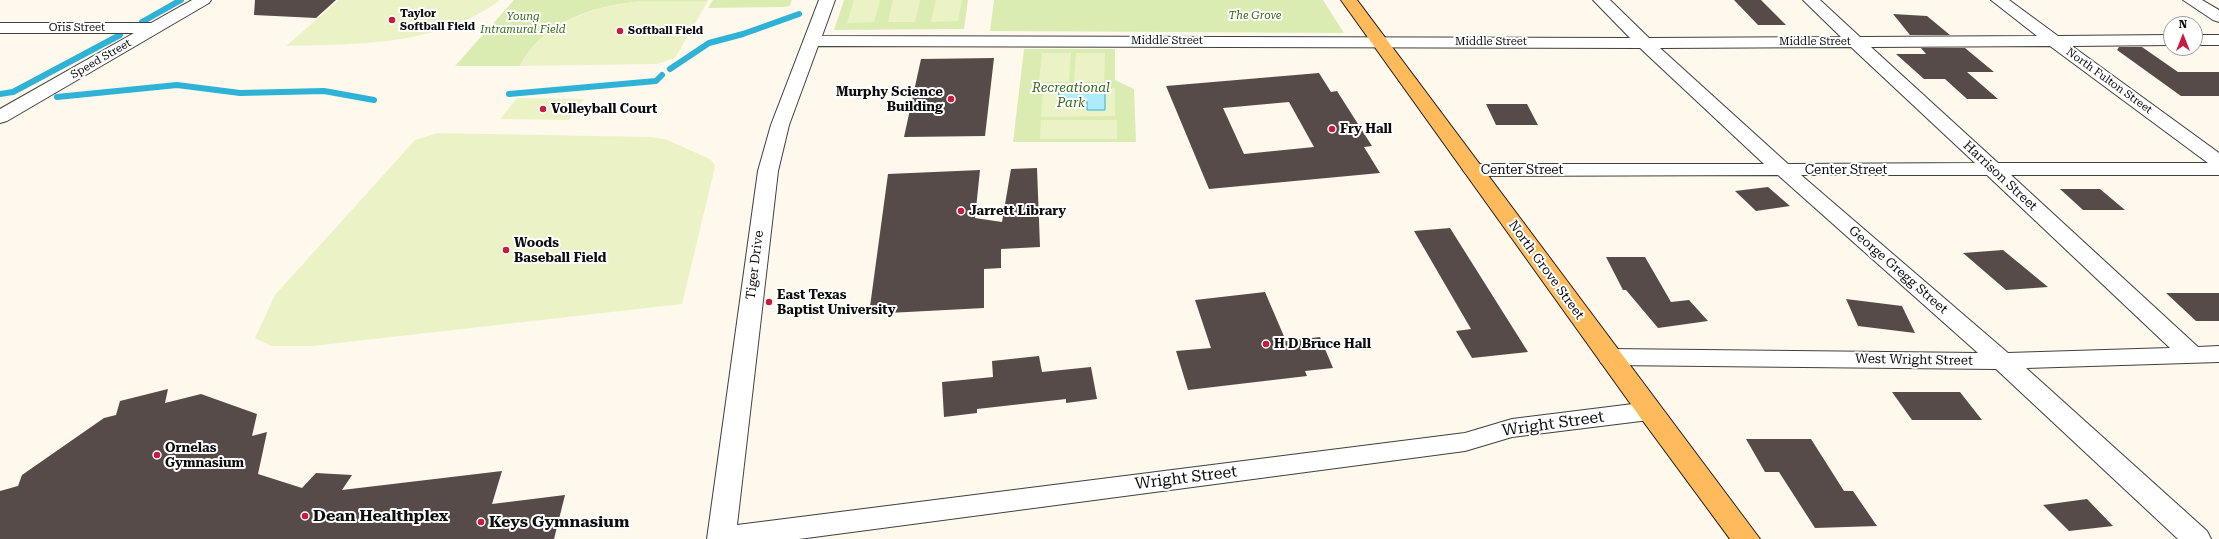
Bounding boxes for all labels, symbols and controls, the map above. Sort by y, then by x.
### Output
place label: Taylor Softball Field [400,7,475,33]
park label: The Grove [1229,9,1281,23]
park label: Young Intramural Field [480,10,566,36]
marker: Taylor Softball Field [387,15,397,25]
north arrow [2163,16,2203,56]
text: N [2179,18,2187,31]
street label: Oris Street [49,21,105,35]
place label: Softball Field [628,24,703,38]
marker: Softball Field [615,26,625,36]
street label: Middle Street [1131,34,1203,48]
street label: Middle Street [1455,35,1527,49]
street label: Middle Street [1779,35,1851,49]
street label: Speed Street [68,36,134,82]
street label: North Fulton Street [2063,45,2155,117]
park label: Recreational Park [1032,80,1110,111]
place label: Murphy Science Building [836,84,943,115]
marker: Murphy Science Building [946,94,956,104]
place label: Volleyball Court [551,101,657,117]
marker: Volleyball Court [538,104,548,114]
place label: Fry Hall [1340,121,1392,137]
marker: Fry Hall [1327,124,1337,134]
street label: Harrison Street [1960,138,2040,214]
street label: Center Street [1481,162,1563,178]
street label: Center Street [1805,162,1887,178]
place label: Jarrett Library [969,203,1066,219]
marker: Jarrett Library [956,206,966,216]
street label: North Grove Street [1505,218,1587,322]
street label: George Gregg Street [1845,223,1951,317]
street label: Tiger Drive [743,230,767,300]
place label: Woods Baseball Field [514,235,606,266]
marker: Woods Baseball Field [501,245,511,255]
place label: East Texas Baptist University [777,287,896,318]
marker: East Texas Baptist University [764,297,774,307]
place label: H D Bruce Hall [1274,336,1371,352]
marker: H D Bruce Hall [1261,339,1271,349]
street label: West Wright Street [1855,351,1973,369]
street label: Wright Street [1501,407,1605,441]
place label: Ornelas Gymnasium [165,440,244,471]
marker: Ornelas Gymnasium [152,450,162,460]
street label: Wright Street [1134,462,1238,494]
place label: Dean Healthplex [313,506,448,526]
marker: Dean Healthplex [300,511,310,521]
place label: Keys Gymnasium [489,512,629,532]
marker: Keys Gymnasium [476,517,486,527]

